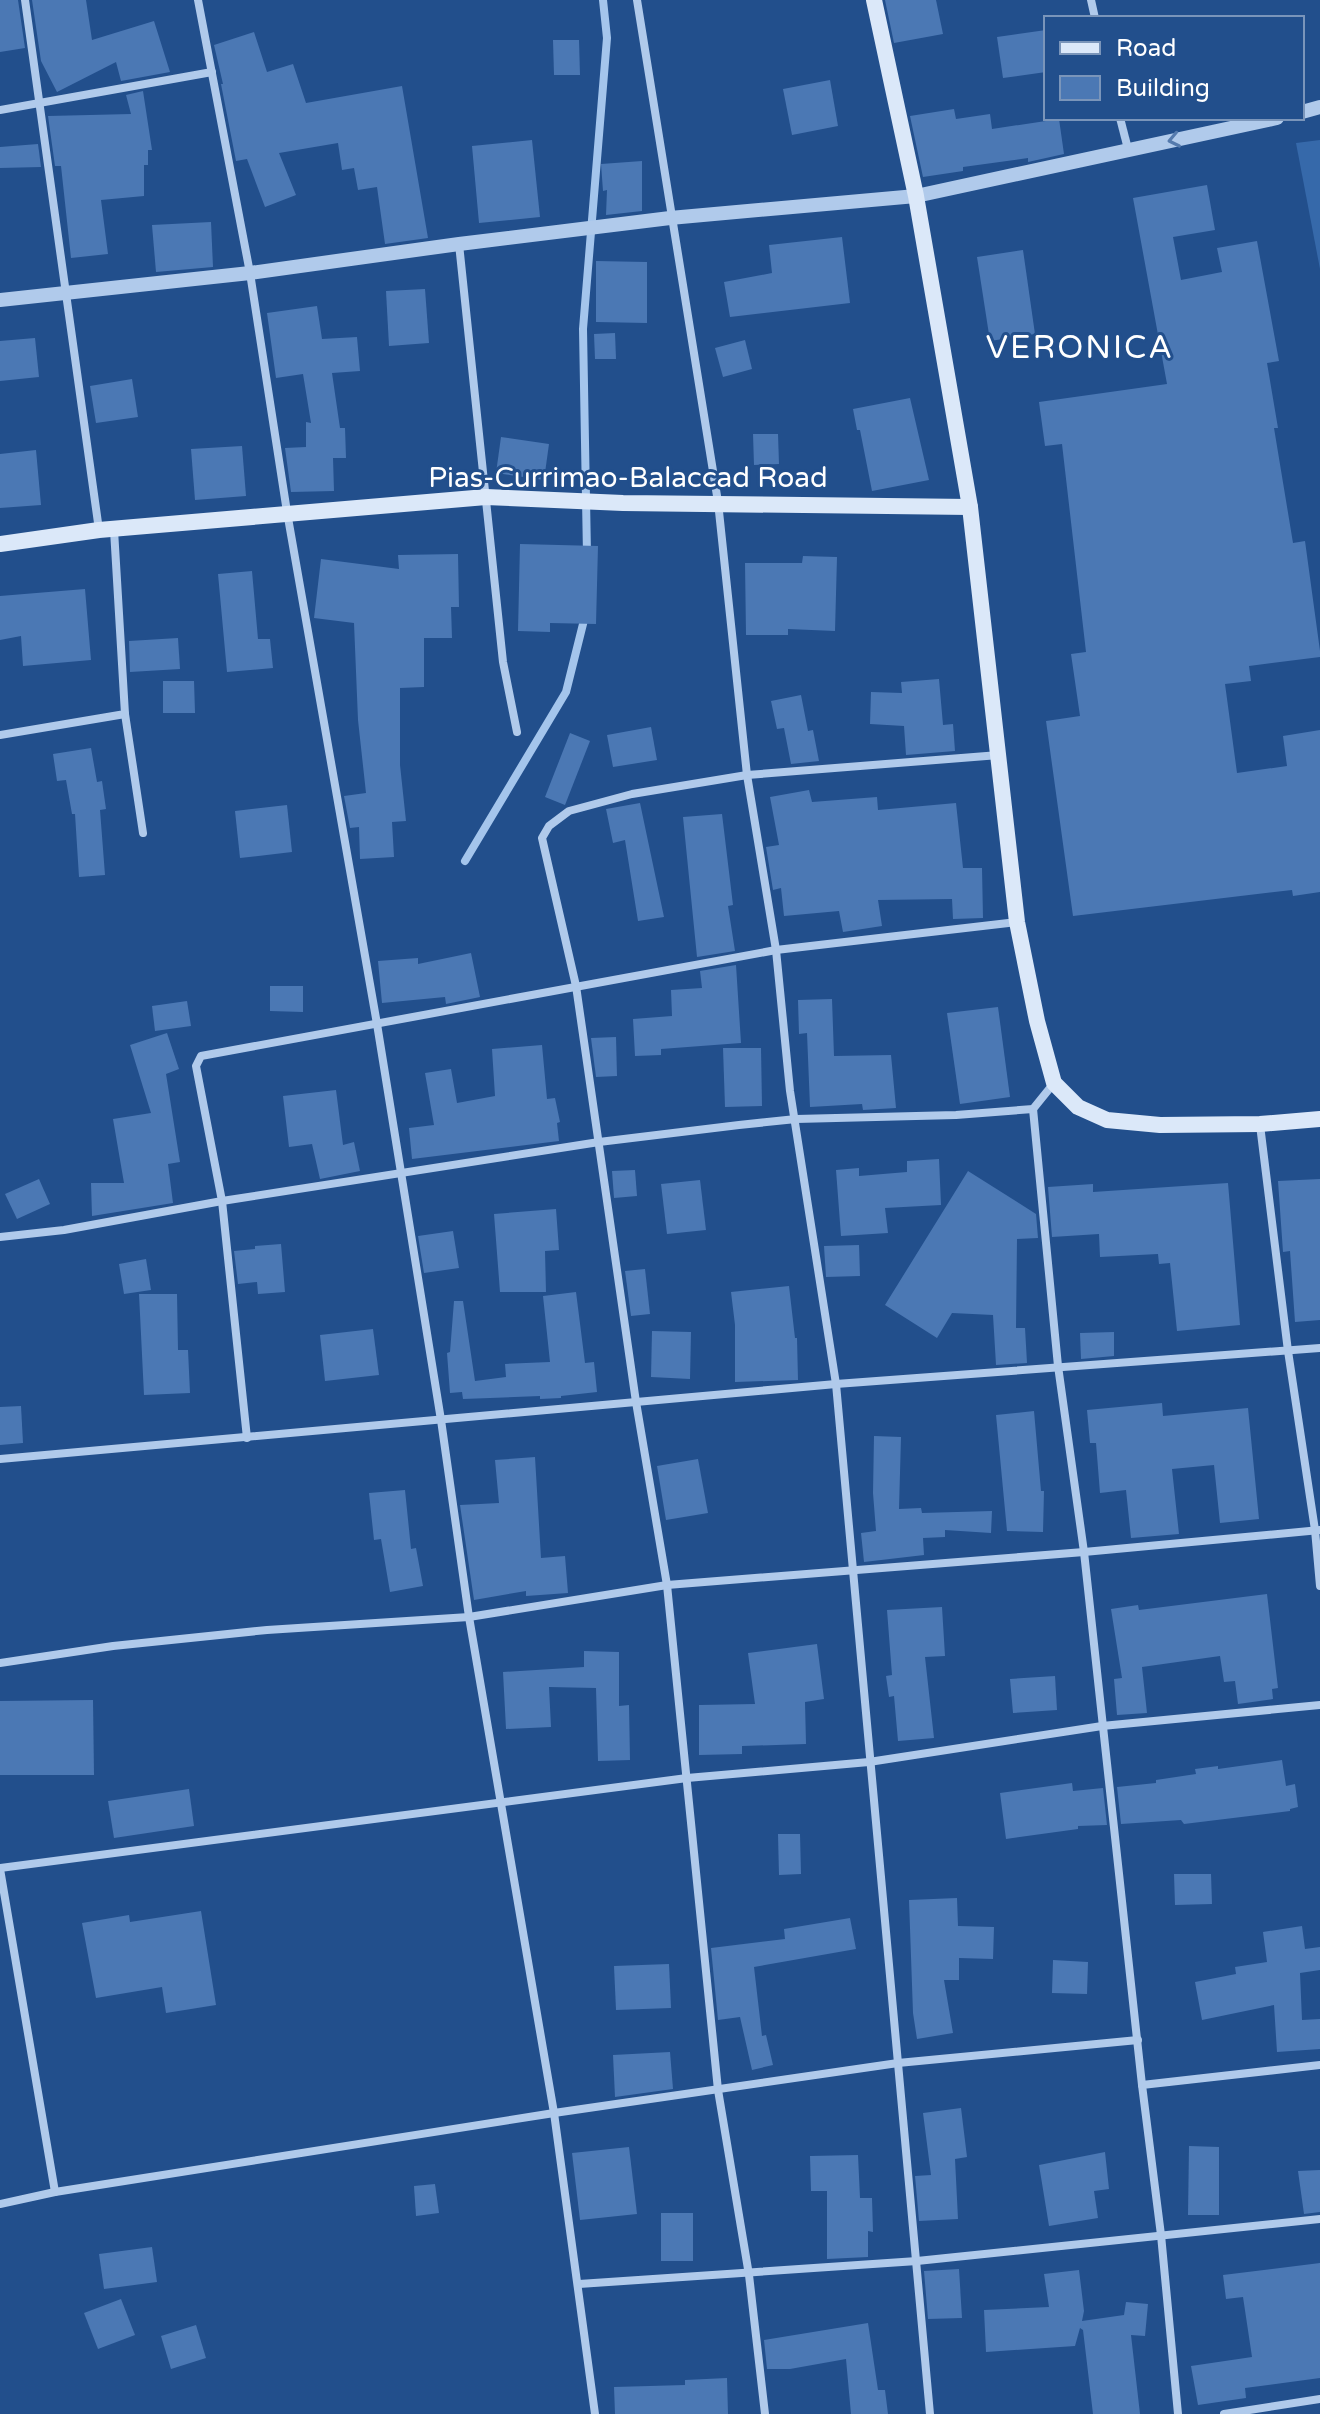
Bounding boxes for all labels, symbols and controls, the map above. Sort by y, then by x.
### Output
legend [1044,16,1304,120]
text: Road [1116,34,1176,63]
text: Building [1116,74,1210,103]
one-way arrow [1167,130,1180,147]
district label: VERONICA [986,329,1174,367]
street label: Pias-Currimao-Balaccad Road [428,461,828,495]

